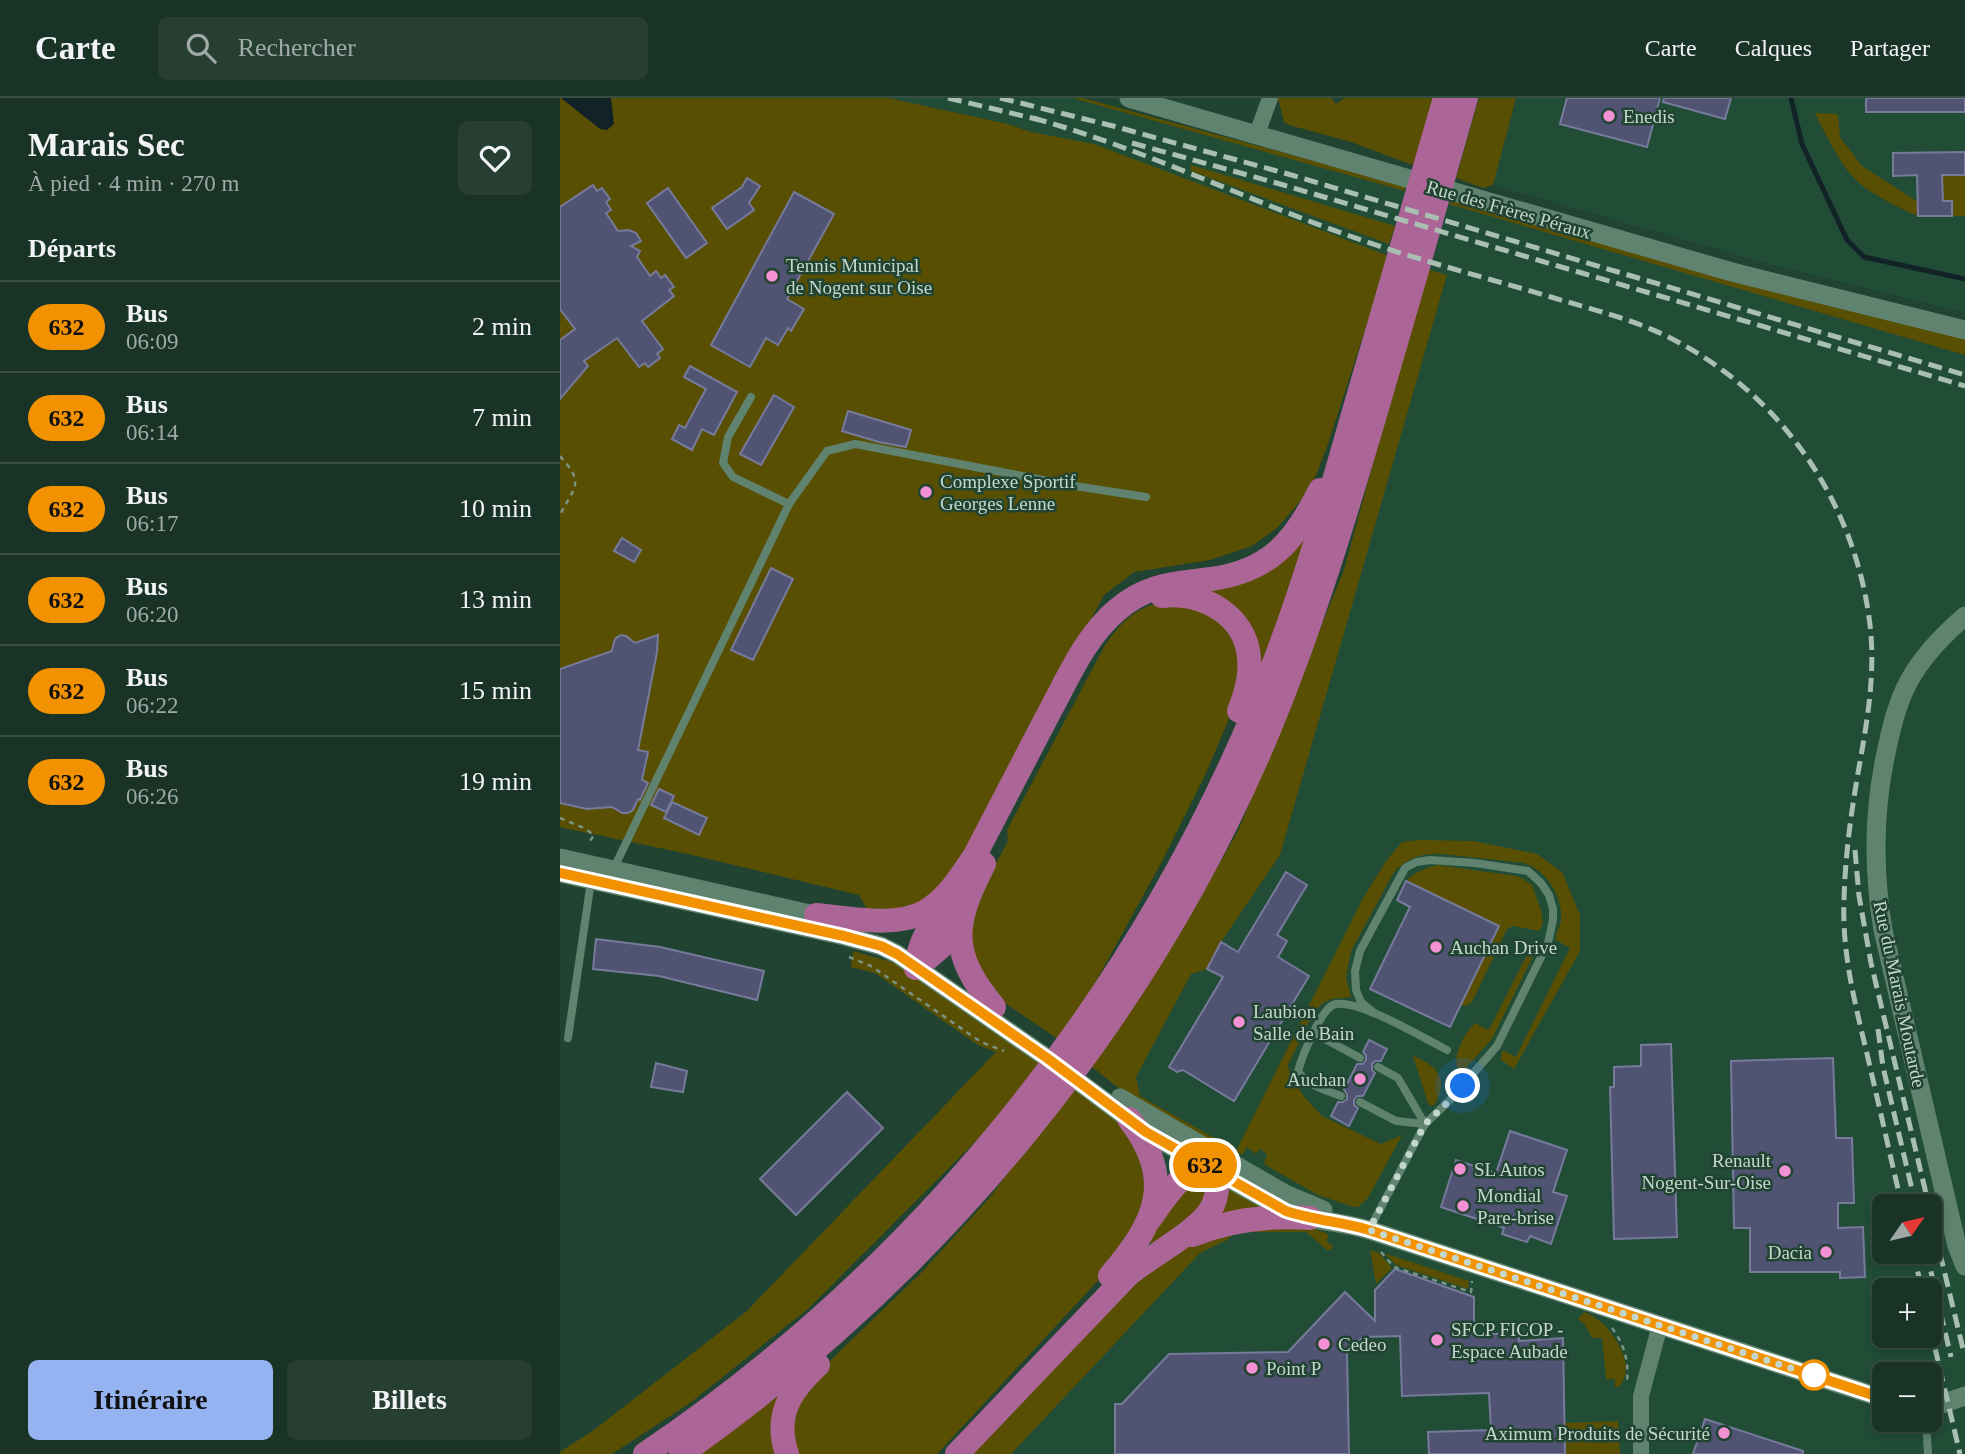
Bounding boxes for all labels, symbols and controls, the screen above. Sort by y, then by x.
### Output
search box [158,17,648,80]
icon: search [182,29,220,67]
text: Carte [35,30,116,66]
text: Rechercher [238,33,356,62]
text: Carte [1645,35,1697,61]
text: Calques [1735,35,1812,61]
text: Partager [1850,35,1930,61]
place label: Enedis [1623,106,1675,127]
marker: Enedis [1601,108,1617,124]
button: heart [458,121,532,195]
text: Marais Sec [28,127,185,163]
text: À pied · 4 min · 270 m [28,171,239,196]
street label: Rue des Frères Péraux [1424,176,1594,243]
text: Départs [28,234,116,263]
place label: Tennis Municipal de Nogent sur Oise [786,255,932,298]
marker: Tennis Municipal de Nogent sur Oise [764,268,780,284]
text: Bus [126,299,168,328]
text: 2 min [472,312,532,341]
text: 632 [49,314,85,340]
text: 06:09 [126,329,178,354]
text: Bus [126,390,168,419]
text: 7 min [472,403,532,432]
text: 632 [49,405,85,431]
text: 06:14 [126,420,178,445]
place label: Complexe Sportif Georges Lenne [940,471,1076,514]
text: Bus [126,481,168,510]
marker: Complexe Sportif Georges Lenne [918,484,934,500]
text: 10 min [459,494,532,523]
text: 632 [49,496,85,522]
text: 06:17 [126,511,178,536]
text: Bus [126,572,168,601]
text: 13 min [459,585,532,614]
text: 632 [49,587,85,613]
text: 06:20 [126,602,178,627]
text: Bus [126,663,168,692]
text: 15 min [459,676,532,705]
text: 632 [49,678,85,704]
text: 06:22 [126,693,178,718]
text: Bus [126,754,168,783]
text: 19 min [459,767,532,796]
text: 632 [49,769,85,795]
text: 06:26 [126,784,178,809]
street label: Rue du Marais Moutarde [1869,899,1930,1089]
place label: Auchan Drive [1450,937,1557,958]
marker: Auchan Drive [1428,939,1444,955]
place label: Laubion Salle de Bain [1253,1001,1355,1044]
marker: Laubion Salle de Bain [1231,1014,1247,1030]
your location [1445,1068,1480,1103]
place label: Auchan [1287,1069,1346,1090]
marker: Auchan [1352,1071,1368,1087]
line badge: 632 [1165,1142,1245,1188]
place label: Renault Nogent-Sur-Oise [1642,1150,1772,1193]
text: 632 [1187,1152,1223,1178]
place label: SL Autos [1474,1159,1545,1180]
marker: SL Autos [1452,1161,1468,1177]
marker: Renault Nogent-Sur-Oise [1777,1163,1793,1179]
place label: Mondial Pare-brise [1477,1185,1554,1228]
north arrow [1872,1194,1942,1264]
map controls [1872,1194,1942,1432]
marker: Mondial Pare-brise [1455,1198,1471,1214]
place label: Dacia [1768,1242,1813,1263]
marker: Dacia [1818,1244,1834,1260]
button: + [1872,1278,1942,1348]
place label: SFCP FICOP - Espace Aubade [1451,1319,1568,1362]
marker: SFCP FICOP - Espace Aubade [1429,1332,1445,1348]
place label: Cedeo [1338,1334,1387,1355]
marker: Cedeo [1316,1336,1332,1352]
place label: Point P [1266,1358,1321,1379]
button: Itinéraire [28,1360,273,1440]
button: Billets [287,1360,532,1440]
marker: Point P [1244,1360,1260,1376]
unlabelled marker [1799,1360,1829,1390]
button: − [1872,1362,1942,1432]
place label: Aximum Produits de Sécurité [1485,1423,1710,1444]
marker: Aximum Produits de Sécurité [1716,1425,1732,1441]

